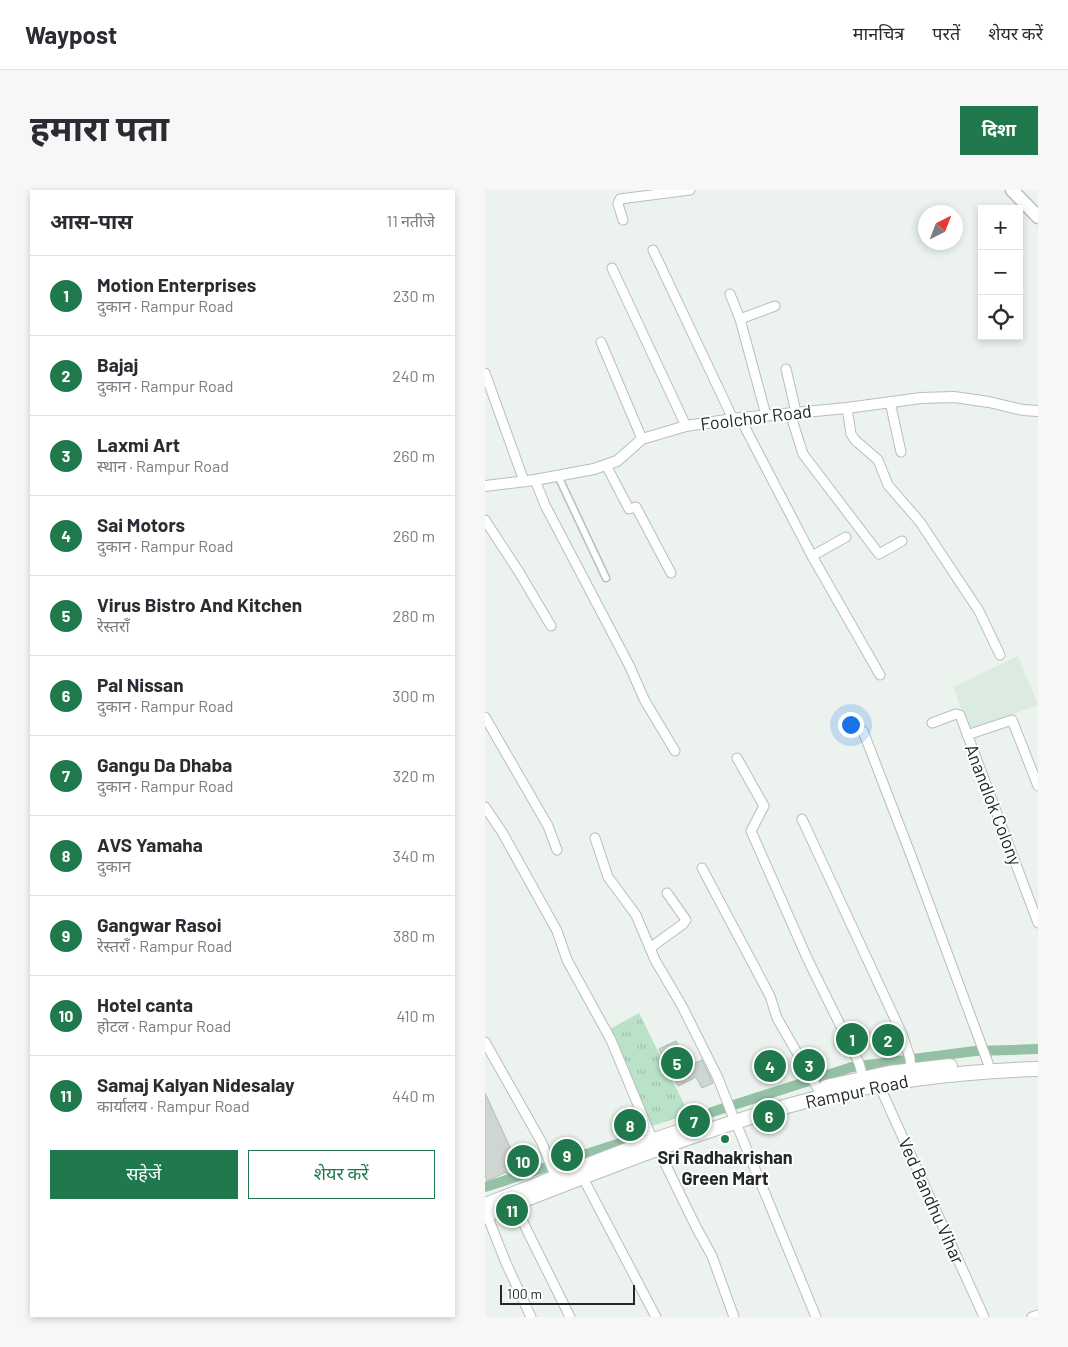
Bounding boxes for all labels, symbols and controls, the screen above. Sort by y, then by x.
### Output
text: Waypost [25,20,117,49]
text: मानचित्र [853,22,904,44]
text: परतें [932,22,960,44]
text: शेयर करें [988,22,1043,44]
text: हमारा पता [30,106,169,148]
button: दिशा [960,106,1038,155]
north arrow [918,205,963,250]
map controls [978,205,1023,340]
button: + [978,205,1023,250]
text: आस-पास [50,208,133,233]
text: 11 नतीजे [387,211,435,230]
button: − [978,250,1023,295]
text: Motion Enterprises [97,273,256,296]
text: 1 [63,286,69,305]
text: 230 m [393,286,435,305]
button: locate [978,295,1023,340]
text: दुकान · Rampur Road [97,296,234,315]
text: Bajaj [97,353,138,376]
text: 2 [62,366,70,385]
text: 240 m [392,366,435,385]
text: दुकान · Rampur Road [97,376,234,395]
street label: Foolchor Road [699,399,813,435]
text: Laxmi Art [97,433,180,456]
text: 3 [62,446,70,465]
text: 260 m [393,446,435,465]
text: स्थान · Rampur Road [97,456,229,475]
text: Sai Motors [97,513,185,536]
text: 4 [61,526,71,545]
text: 260 m [393,526,435,545]
text: दुकान · Rampur Road [97,536,234,555]
text: Virus Bistro And Kitchen [97,593,302,616]
text: 5 [62,606,70,625]
text: 280 m [393,606,435,625]
text: रेस्तराँ [97,616,130,635]
text: Pal Nissan [97,673,184,696]
text: 6 [62,686,70,705]
text: 300 m [392,686,435,705]
text: दुकान · Rampur Road [97,696,234,715]
your location [838,712,864,738]
street label: Anandlok Colony [961,741,1027,868]
text: Gangu Da Dhaba [97,753,232,776]
text: 7 [62,766,70,785]
text: 320 m [393,766,435,785]
text: दुकान · Rampur Road [97,776,234,795]
text: AVS Yamaha [97,833,203,856]
text: 8 [62,846,70,865]
text: 340 m [392,846,435,865]
text: दुकान [97,856,131,875]
text: Gangwar Rasoi [97,913,222,936]
text: 9 [62,926,70,945]
text: 380 m [393,926,435,945]
text: रेस्तराँ · Rampur Road [97,936,232,955]
text: Hotel canta [97,993,193,1016]
text: 10 [59,1006,73,1025]
text: 410 m [397,1006,435,1025]
text: होटल · Rampur Road [97,1016,231,1035]
pin: 1 [836,1020,868,1058]
pin: 2 [872,1021,904,1059]
pin: 5 [661,1044,693,1082]
pin: 3 [793,1046,825,1084]
pin: 4 [754,1047,786,1085]
street label: Rampur Road [803,1069,910,1113]
text: Samaj Kalyan Nidesalay [97,1073,295,1096]
text: 11 [60,1086,72,1105]
text: 440 m [392,1086,435,1105]
text: कार्यालय · Rampur Road [97,1096,250,1115]
pin: 6 [753,1097,785,1135]
pin: 7 [678,1102,710,1140]
pin: 8 [614,1106,646,1144]
marker: Sri Radhakrishan Green Mart [719,1133,731,1145]
street label: Ved Bandhu Vihar [894,1134,970,1268]
pin: 9 [551,1136,583,1174]
pin: 10 [507,1142,539,1180]
place label: Sri Radhakrishan Green Mart [657,1146,793,1189]
button: सहेजें [50,1150,238,1199]
button: शेयर करें [248,1150,435,1199]
pin: 11 [496,1191,528,1229]
scale bar [500,1282,635,1305]
text: 100 m [507,1285,542,1302]

